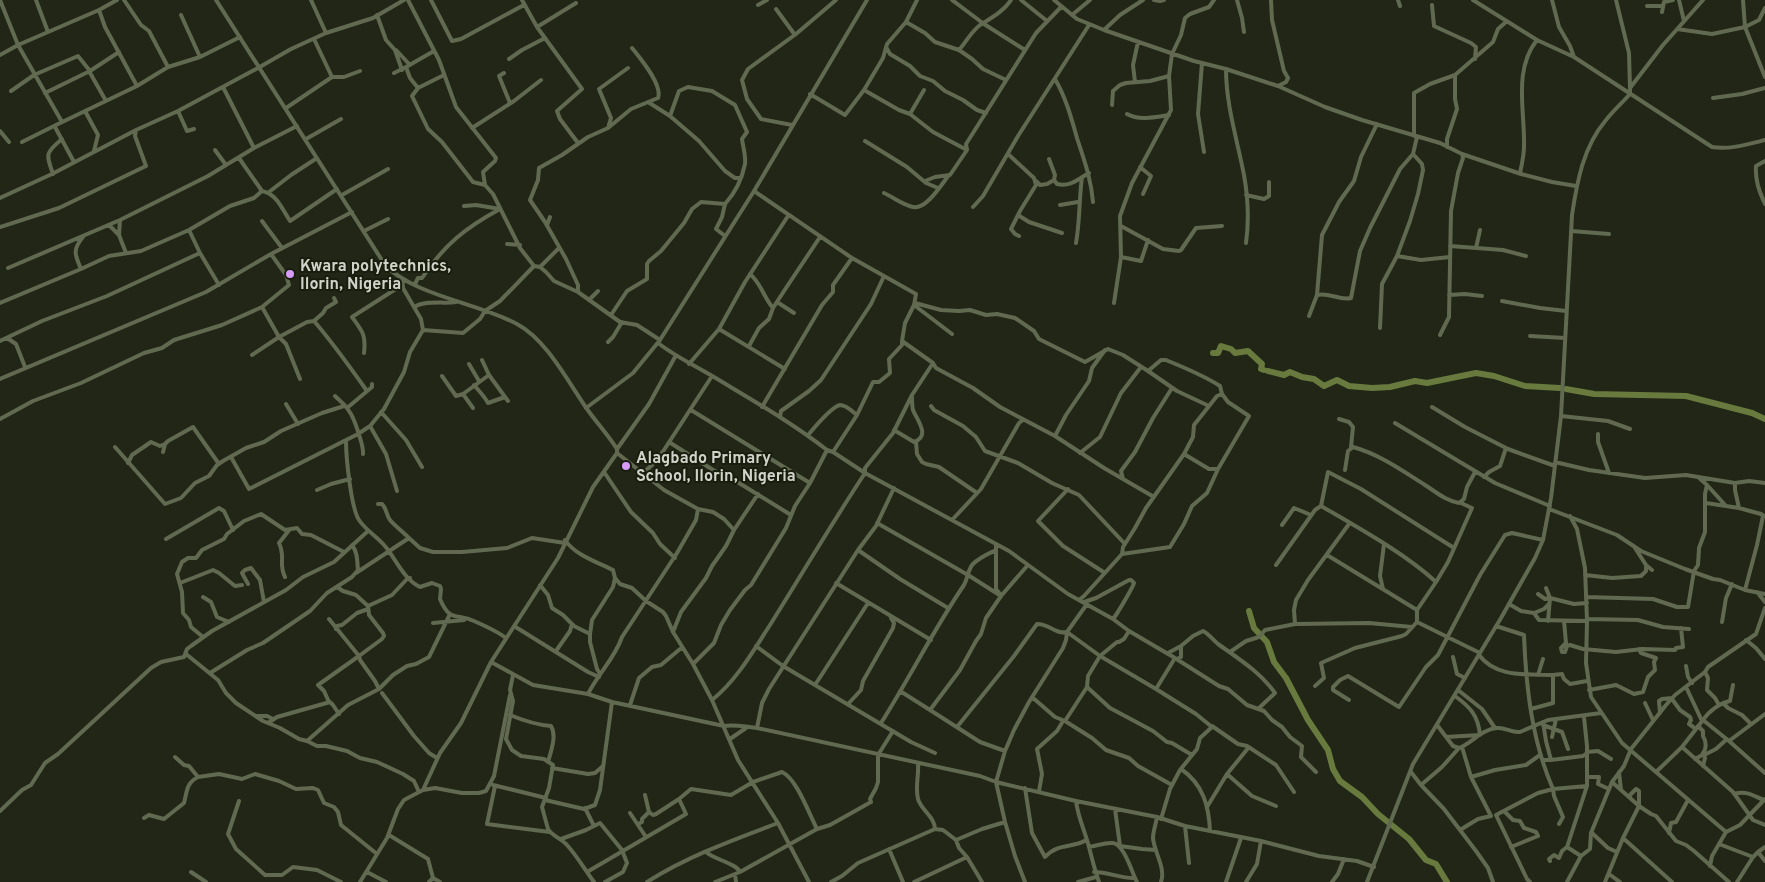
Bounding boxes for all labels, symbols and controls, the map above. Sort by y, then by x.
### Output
place label: Kwara polytechnics, Ilorin, Nigeria [300,257,451,295]
marker: Kwara polytechnics, Ilorin, Nigeria [284,268,296,280]
place label: Alagbado Primary School, Ilorin, Nigeria [636,449,796,487]
marker: Alagbado Primary School, Ilorin, Nigeria [620,460,632,472]

